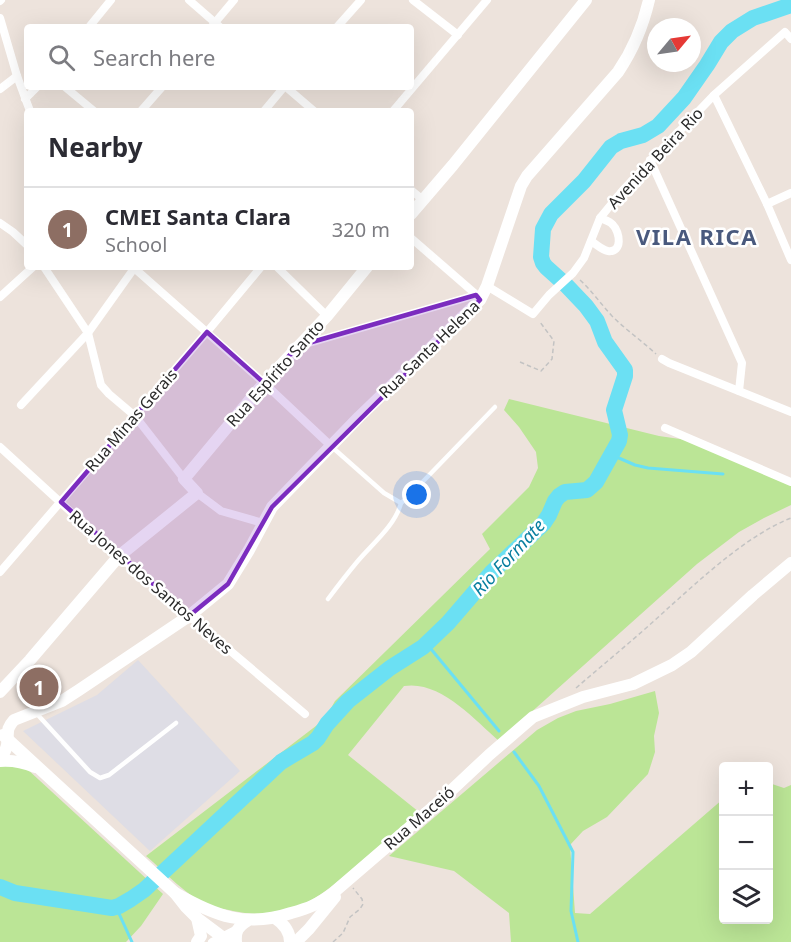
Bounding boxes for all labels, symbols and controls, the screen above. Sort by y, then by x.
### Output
north arrow [647,18,701,72]
search box [24,24,414,90]
icon: search [45,41,78,74]
text: Search here [93,42,215,72]
street label: Avenida Beira Rio [602,103,708,213]
text: Nearby [48,129,143,165]
text: CMEI Santa Clara [105,201,291,231]
text: 1 [62,216,73,243]
text: 320 m [332,216,390,243]
district label: VILA RICA [636,221,758,251]
text: School [105,231,167,258]
street label: Rua Santa Helena [374,295,484,403]
street label: Rua Espírito Santo [221,315,329,431]
street label: Rua Minas Gerais [80,364,182,476]
your location [402,480,431,509]
street label: Rua Jones dos Santos Neves [65,505,237,659]
water label: Rio Formate [466,513,550,601]
pin: 1 [20,664,58,710]
map controls [719,762,773,924]
button: + [719,762,773,816]
street label: Rua Maceió [379,781,459,855]
button: − [719,816,773,870]
button: layers [719,870,773,924]

